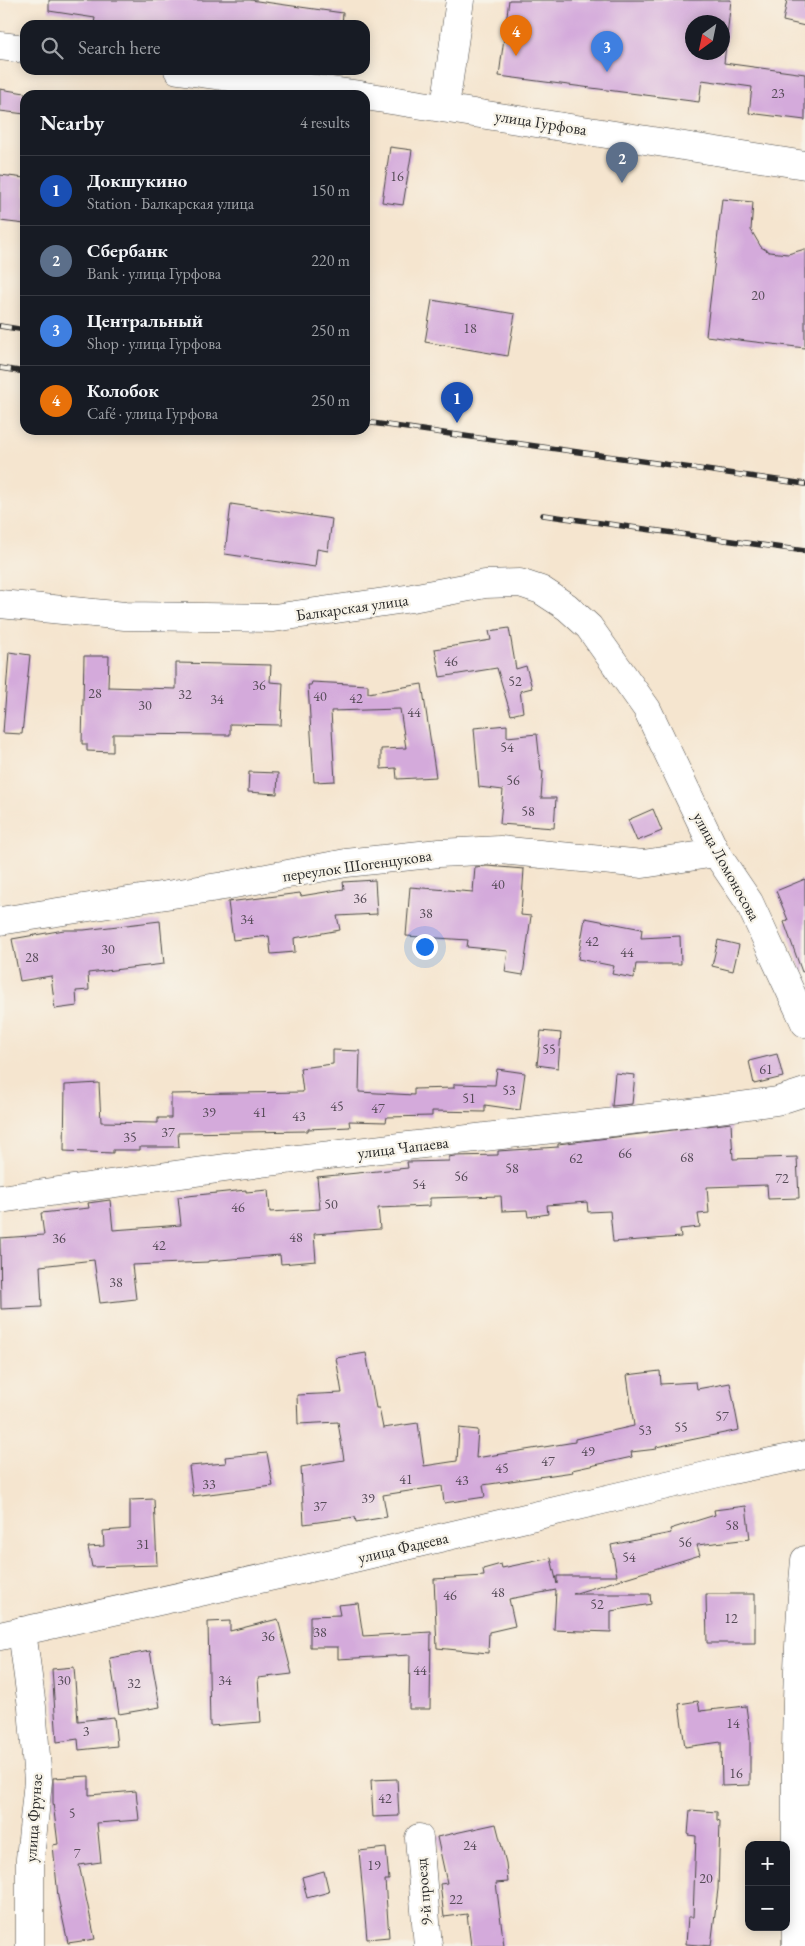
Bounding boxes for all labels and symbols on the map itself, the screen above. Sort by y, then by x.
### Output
pin: 4 [500,15,532,56]
north arrow [685,15,730,60]
pin: 3 [591,31,623,72]
house number: 23 [771,84,785,102]
street label: улица Гурфова [493,105,589,140]
pin: 2 [606,142,638,183]
house number: 16 [390,167,404,185]
house number: 20 [751,286,765,304]
house number: 18 [463,319,477,337]
pin: 1 [441,382,473,423]
street label: Балкарская улица [294,589,410,626]
house number: 46 [444,652,458,670]
house number: 52 [508,672,522,690]
house number: 36 [252,676,266,694]
house number: 28 [88,684,102,702]
house number: 32 [178,685,192,703]
house number: 40 [313,687,327,705]
house number: 42 [349,689,363,707]
house number: 34 [210,690,224,708]
house number: 30 [138,696,152,714]
house number: 44 [407,703,421,721]
house number: 54 [500,738,514,756]
house number: 56 [506,771,520,789]
house number: 58 [521,802,535,820]
street label: улица Ломоносова [688,808,765,925]
street label: переулок Шогенцукова [281,845,434,886]
house number: 40 [491,875,505,893]
house number: 36 [353,889,367,907]
house number: 38 [419,904,433,922]
house number: 34 [240,910,254,928]
house number: 42 [585,932,599,950]
your location [412,934,438,960]
house number: 30 [101,940,115,958]
house number: 44 [620,943,634,961]
house number: 28 [25,948,39,966]
house number: 55 [542,1040,556,1058]
house number: 61 [759,1060,773,1078]
house number: 53 [502,1081,516,1099]
house number: 51 [462,1089,476,1107]
house number: 45 [330,1097,344,1115]
house number: 47 [371,1099,385,1117]
house number: 39 [202,1103,216,1121]
house number: 41 [253,1103,267,1121]
house number: 43 [292,1107,306,1125]
house number: 37 [161,1123,175,1141]
house number: 35 [123,1128,137,1146]
street label: улица Чапаева [356,1131,450,1164]
house number: 66 [618,1144,632,1162]
house number: 68 [680,1148,694,1166]
house number: 62 [569,1149,583,1167]
house number: 58 [505,1159,519,1177]
house number: 56 [454,1167,468,1185]
house number: 72 [775,1169,789,1187]
house number: 54 [412,1175,426,1193]
house number: 50 [324,1195,338,1213]
house number: 46 [231,1198,245,1216]
house number: 48 [289,1228,303,1246]
house number: 36 [52,1229,66,1247]
house number: 42 [152,1236,166,1254]
house number: 38 [109,1273,123,1291]
house number: 57 [715,1407,729,1425]
house number: 55 [674,1418,688,1436]
house number: 53 [638,1421,652,1439]
house number: 49 [581,1442,595,1460]
house number: 47 [541,1452,555,1470]
house number: 45 [495,1459,509,1477]
house number: 41 [399,1470,413,1488]
house number: 43 [455,1471,469,1489]
house number: 33 [202,1475,216,1493]
house number: 39 [361,1489,375,1507]
house number: 37 [313,1497,327,1515]
house number: 58 [725,1516,739,1534]
street label: улица Фадеева [356,1527,451,1568]
house number: 56 [678,1533,692,1551]
house number: 31 [136,1535,150,1553]
house number: 54 [622,1548,636,1566]
house number: 48 [491,1583,505,1601]
house number: 46 [443,1586,457,1604]
house number: 52 [590,1595,604,1613]
house number: 12 [724,1609,738,1627]
house number: 38 [313,1623,327,1641]
house number: 36 [261,1627,275,1645]
house number: 44 [413,1661,427,1679]
house number: 30 [57,1671,71,1689]
house number: 34 [218,1671,232,1689]
house number: 32 [127,1674,141,1692]
house number: 14 [726,1714,740,1732]
house number: 3 [83,1722,90,1740]
house number: 16 [729,1764,743,1782]
street label: улица Фрунзе [20,1773,47,1863]
house number: 42 [378,1789,392,1807]
house number: 5 [69,1804,75,1822]
house number: 24 [463,1836,477,1854]
house number: 7 [74,1844,81,1862]
house number: 19 [367,1856,381,1874]
street label: 9-й проезд [410,1857,437,1926]
house number: 20 [699,1869,713,1887]
house number: 22 [449,1890,463,1908]

